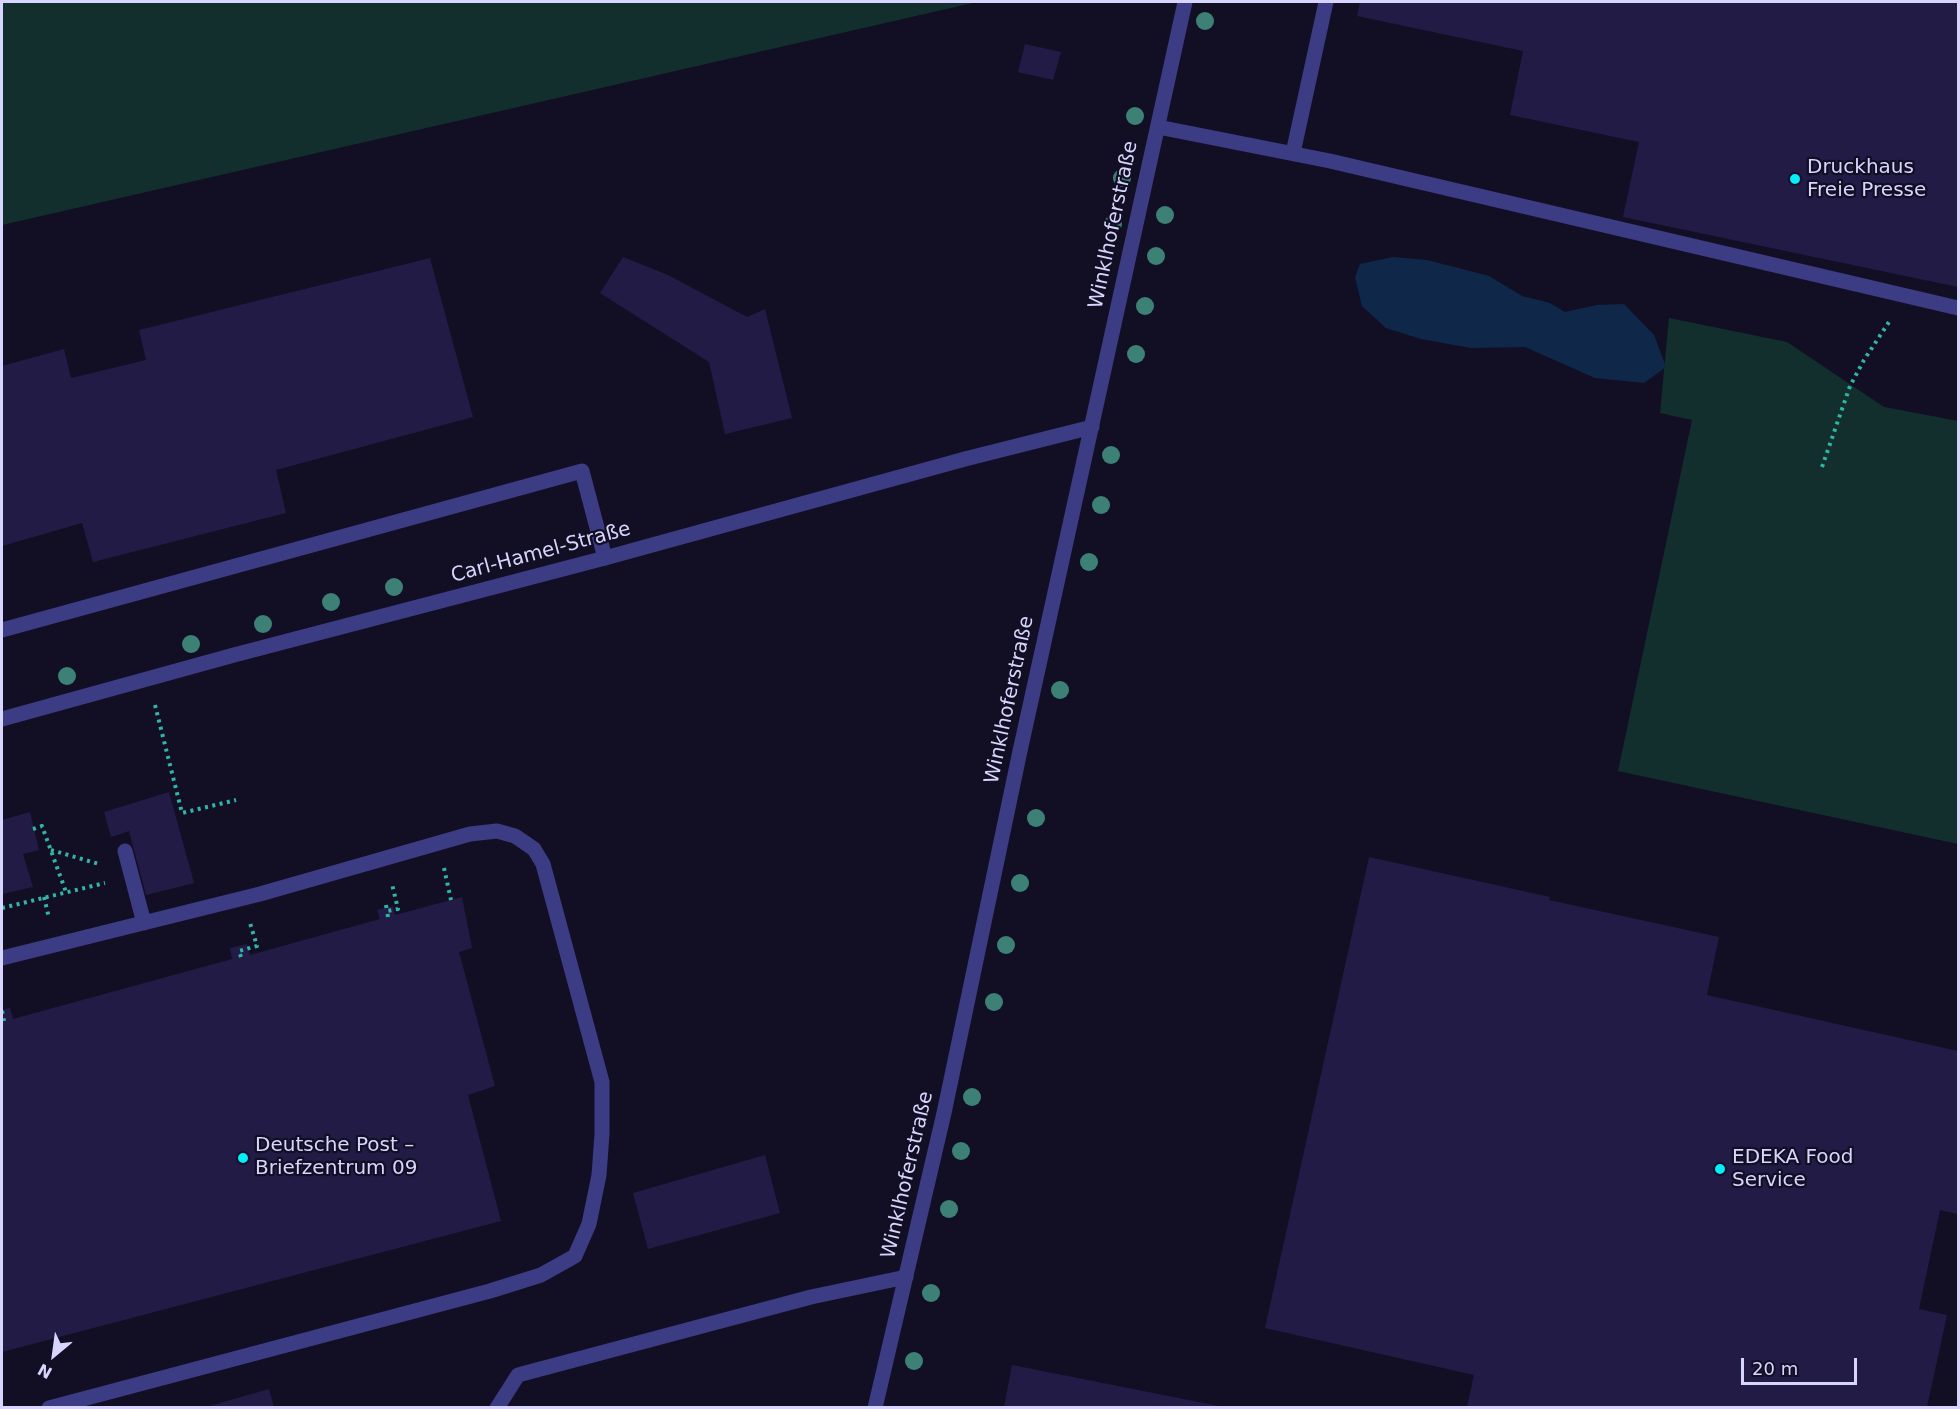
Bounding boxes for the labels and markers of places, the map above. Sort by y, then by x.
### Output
place label: Druckhaus Freie Presse [1807,156,1926,203]
marker: Druckhaus Freie Presse [1788,172,1802,186]
place label: Deutsche Post – Briefzentrum 09 [255,1134,417,1181]
place label: EDEKA Food Service [1732,1146,1853,1193]
marker: Deutsche Post – Briefzentrum 09 [236,1151,250,1165]
marker: EDEKA Food Service [1713,1162,1727,1176]

